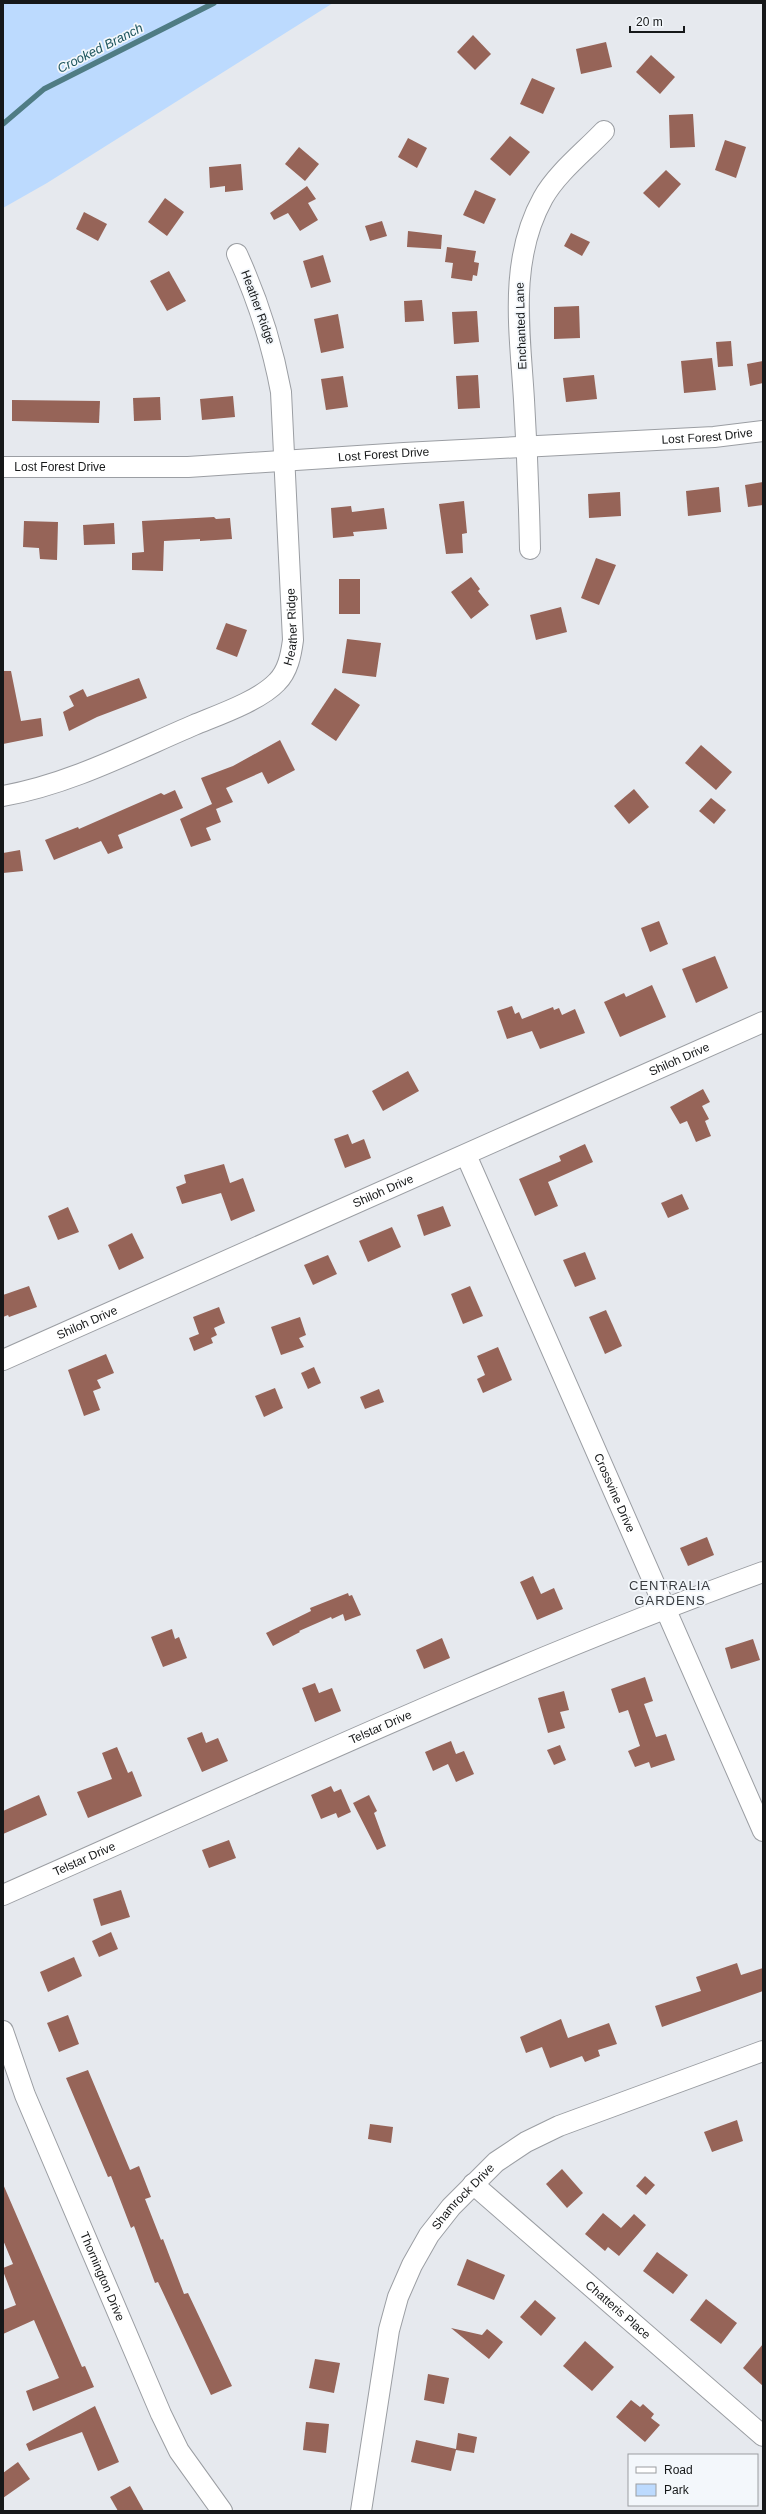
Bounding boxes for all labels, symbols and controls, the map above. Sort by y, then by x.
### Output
scale bar [630,8,684,34]
text: 20 m [636,15,663,29]
water label: Crooked Branch [55,20,145,76]
street label: Heather Ridge [238,268,278,346]
street label: Enchanted Lane [512,282,530,370]
street label: Lost Forest Drive [661,425,754,447]
street label: Lost Forest Drive [337,445,430,464]
street label: Lost Forest Drive [14,460,106,474]
street label: Heather Ridge [281,588,300,667]
street label: Shiloh Drive [647,1040,712,1079]
street label: Shiloh Drive [351,1171,416,1211]
street label: Shiloh Drive [55,1303,120,1342]
street label: Crossvine Drive [591,1451,638,1535]
district label: CENTRALIA GARDENS [629,1578,711,1608]
street label: Telstar Drive [347,1707,414,1747]
street label: Telstar Drive [51,1839,118,1879]
street label: Shamrock Drive [429,2161,497,2233]
street label: Thornington Drive [77,2230,128,2323]
street label: Chatteris Place [583,2278,654,2342]
legend [628,2454,758,2506]
text: Road [664,2463,693,2477]
text: Park [664,2483,690,2497]

